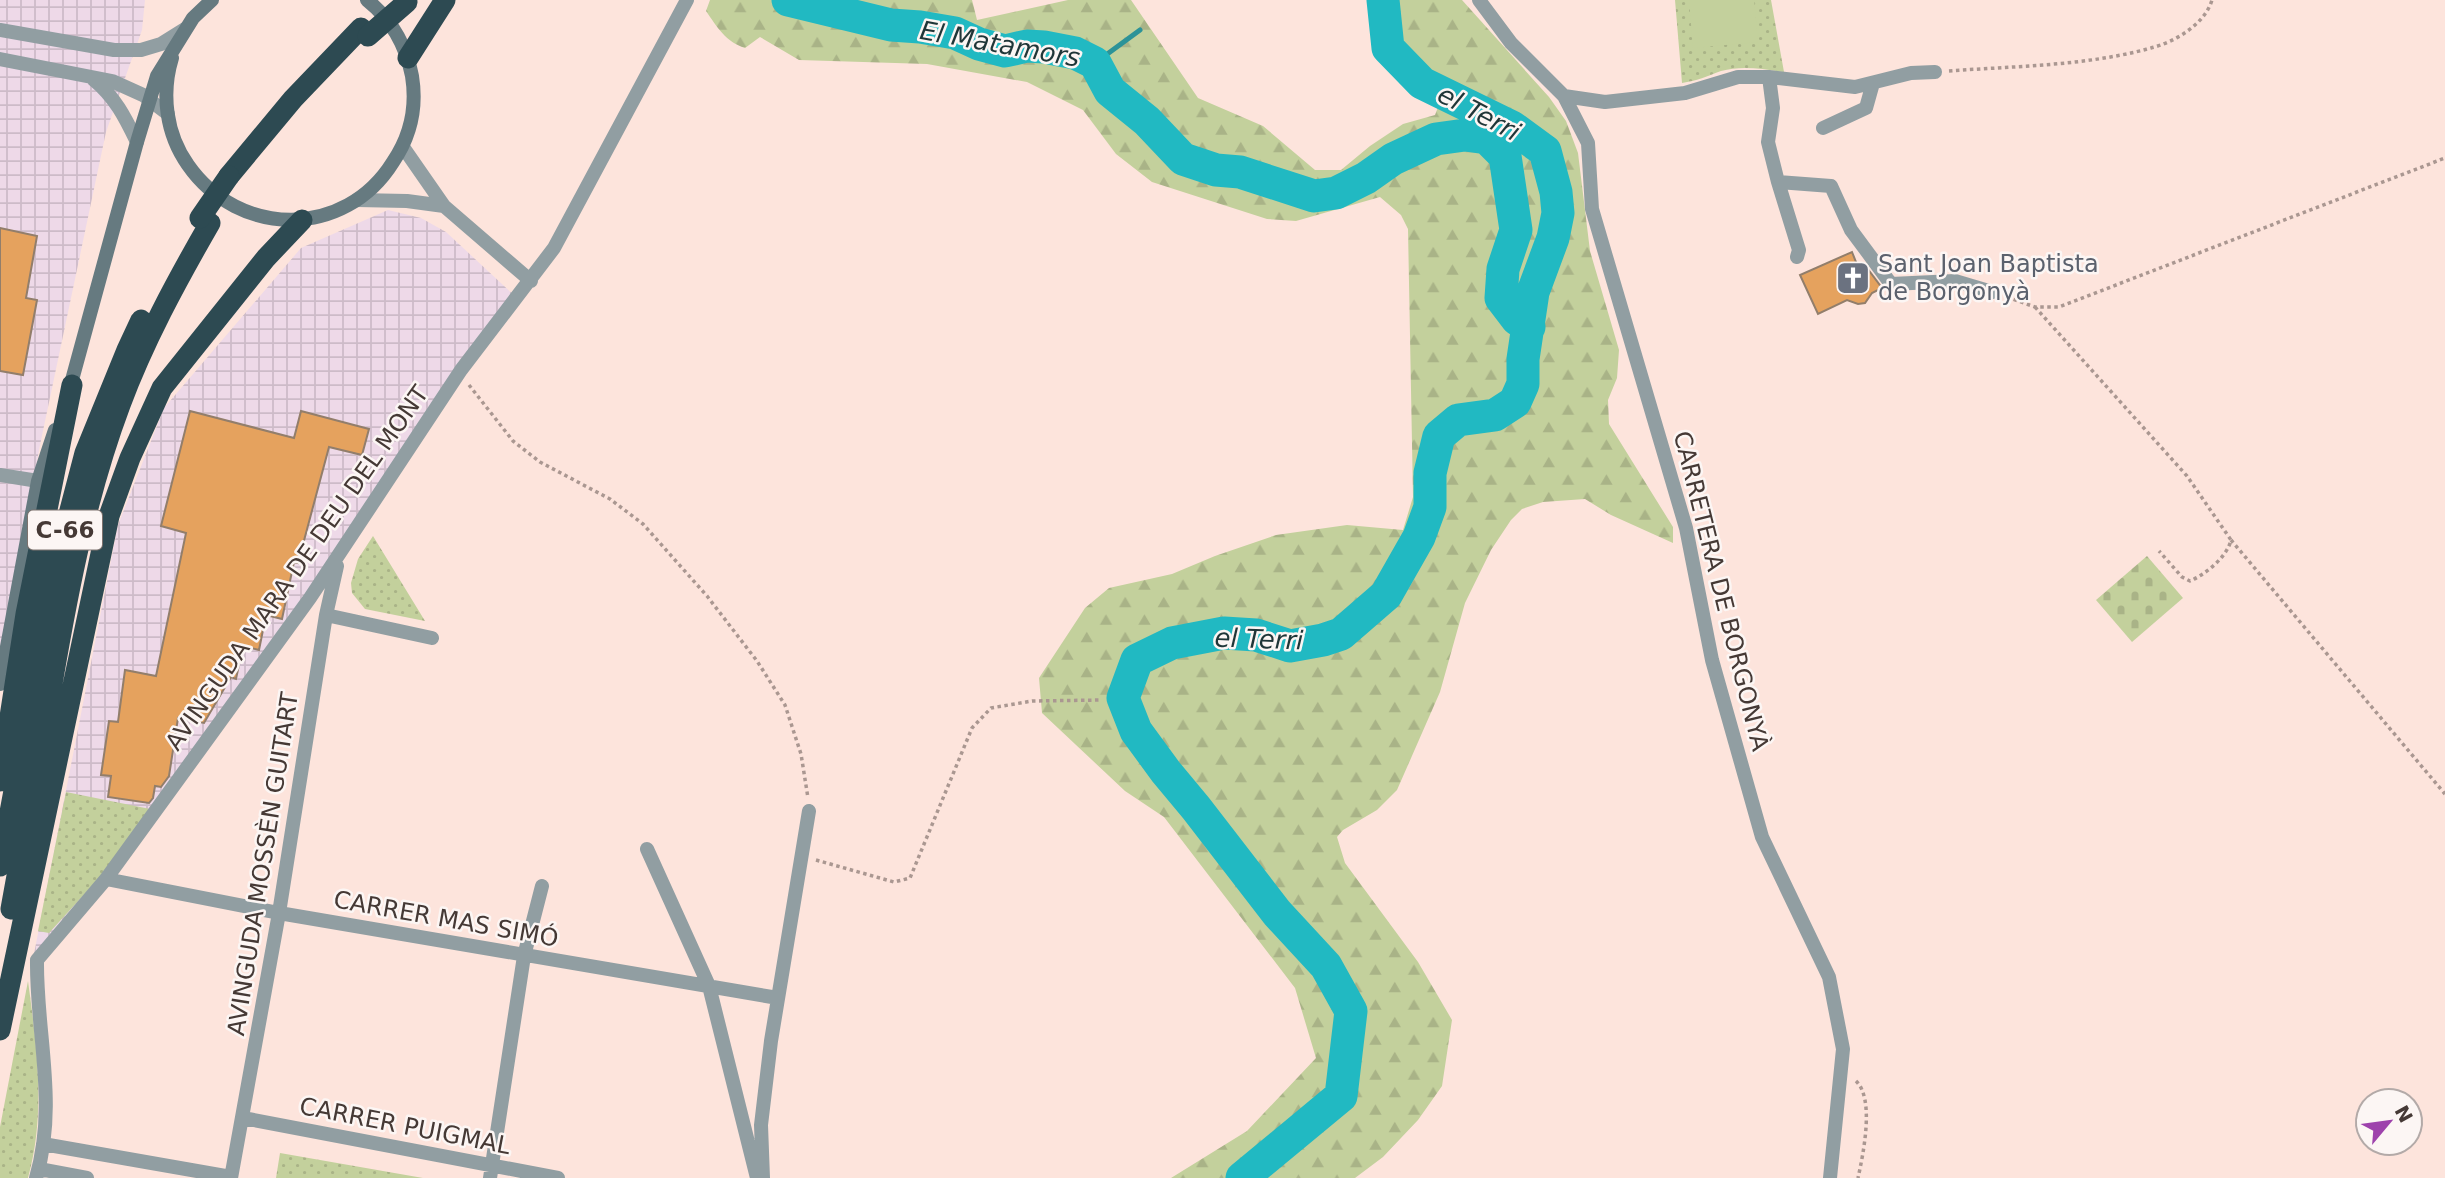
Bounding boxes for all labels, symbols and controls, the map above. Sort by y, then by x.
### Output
water label: El Matamors [918,15,1082,73]
water label: el Terri [1433,79,1526,147]
place label: Sant Joan Baptista de Borgonyà [1878,250,2099,306]
church icon: Sant Joan Baptista de Borgonyà [1834,259,1872,297]
street label: AVINGUDA MARA DE DEU DEL MONT [160,380,434,756]
street label: CARRETERA DE BORGONYÀ [1668,428,1775,754]
road number: C-66 [28,510,102,550]
water label: el Terri [1214,622,1305,656]
street label: AVINGUDA MOSSÈN GUITART [221,690,304,1038]
street label: CARRER MAS SIMÓ [331,883,561,953]
north arrow [2354,1087,2424,1157]
street label: CARRER PUIGMAL [297,1092,513,1160]
text: N [2390,1101,2417,1126]

